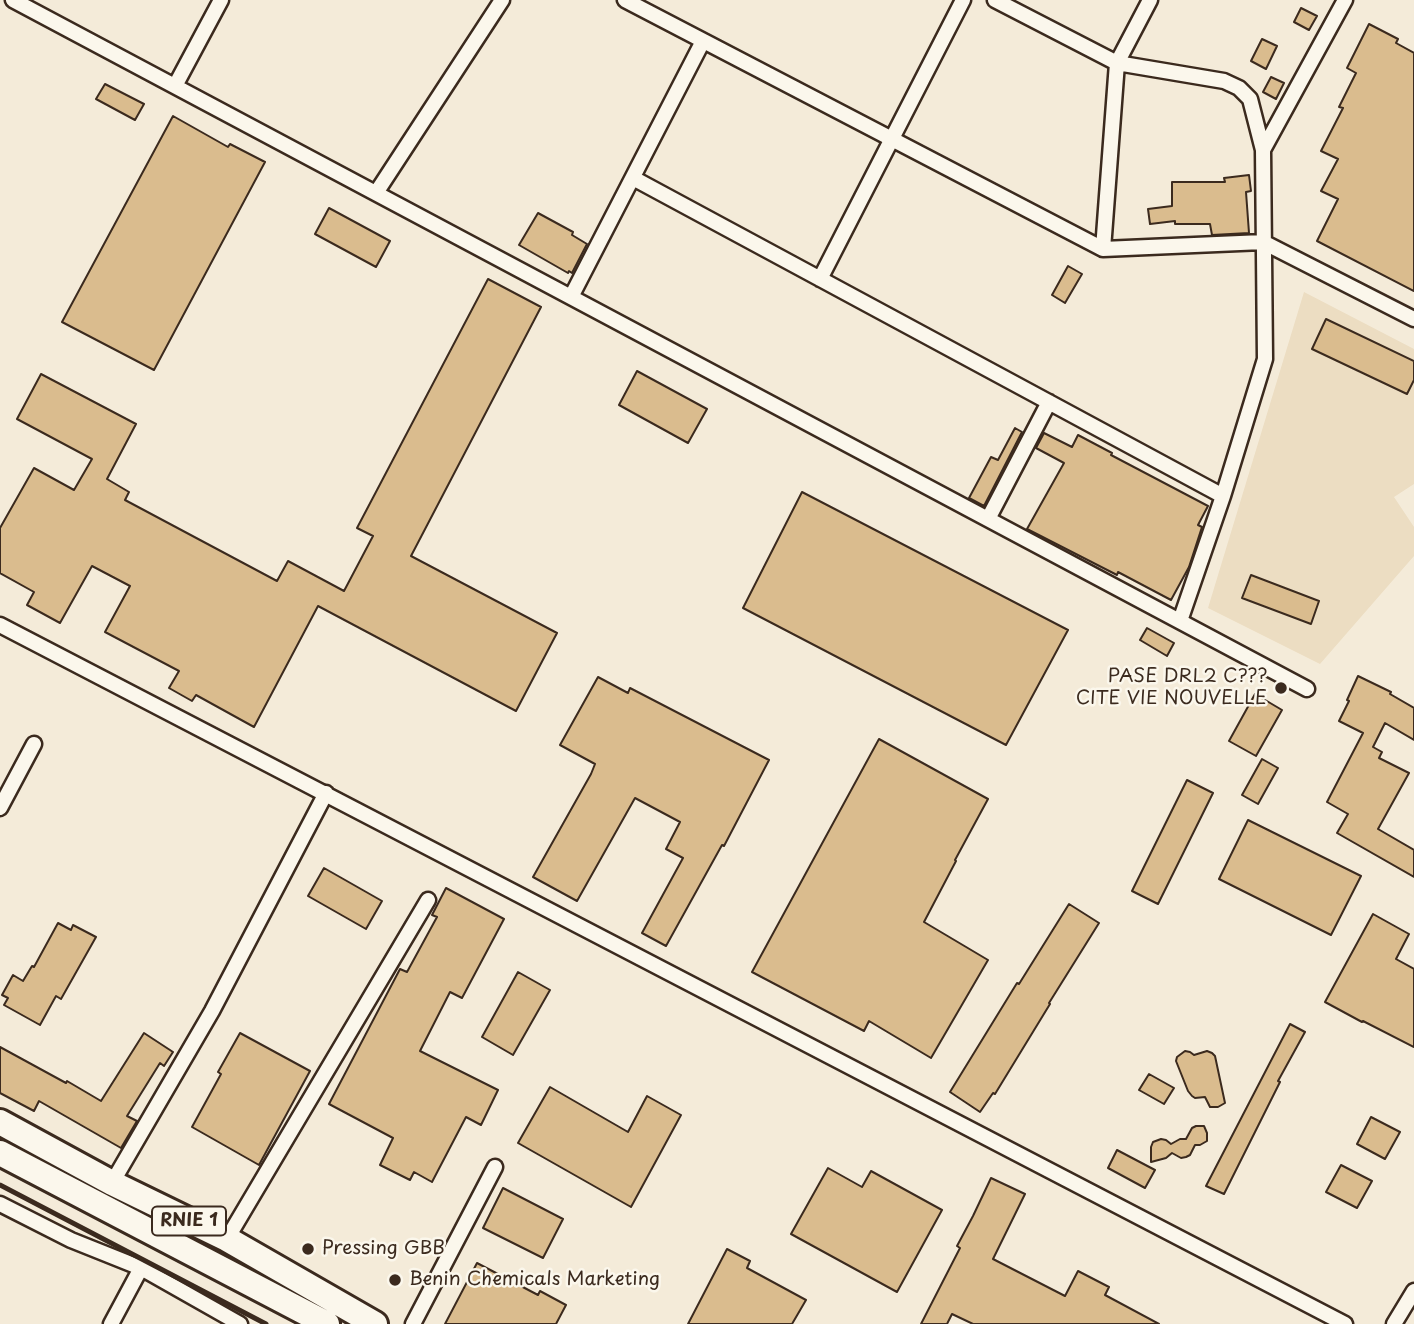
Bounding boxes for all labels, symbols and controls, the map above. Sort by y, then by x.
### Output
place label: PASE DRL2 C??? CITE VIE NOUVELLE [1076,666,1267,710]
marker: PASE DRL2 C??? CITE VIE NOUVELLE [1273,680,1289,696]
road number: RNIE 1 [152,1206,226,1236]
place label: Pressing GBB [322,1238,445,1260]
marker: Pressing GBB [300,1241,316,1257]
place label: Benin Chemicals Marketing [409,1269,660,1291]
marker: Benin Chemicals Marketing [387,1272,403,1288]

